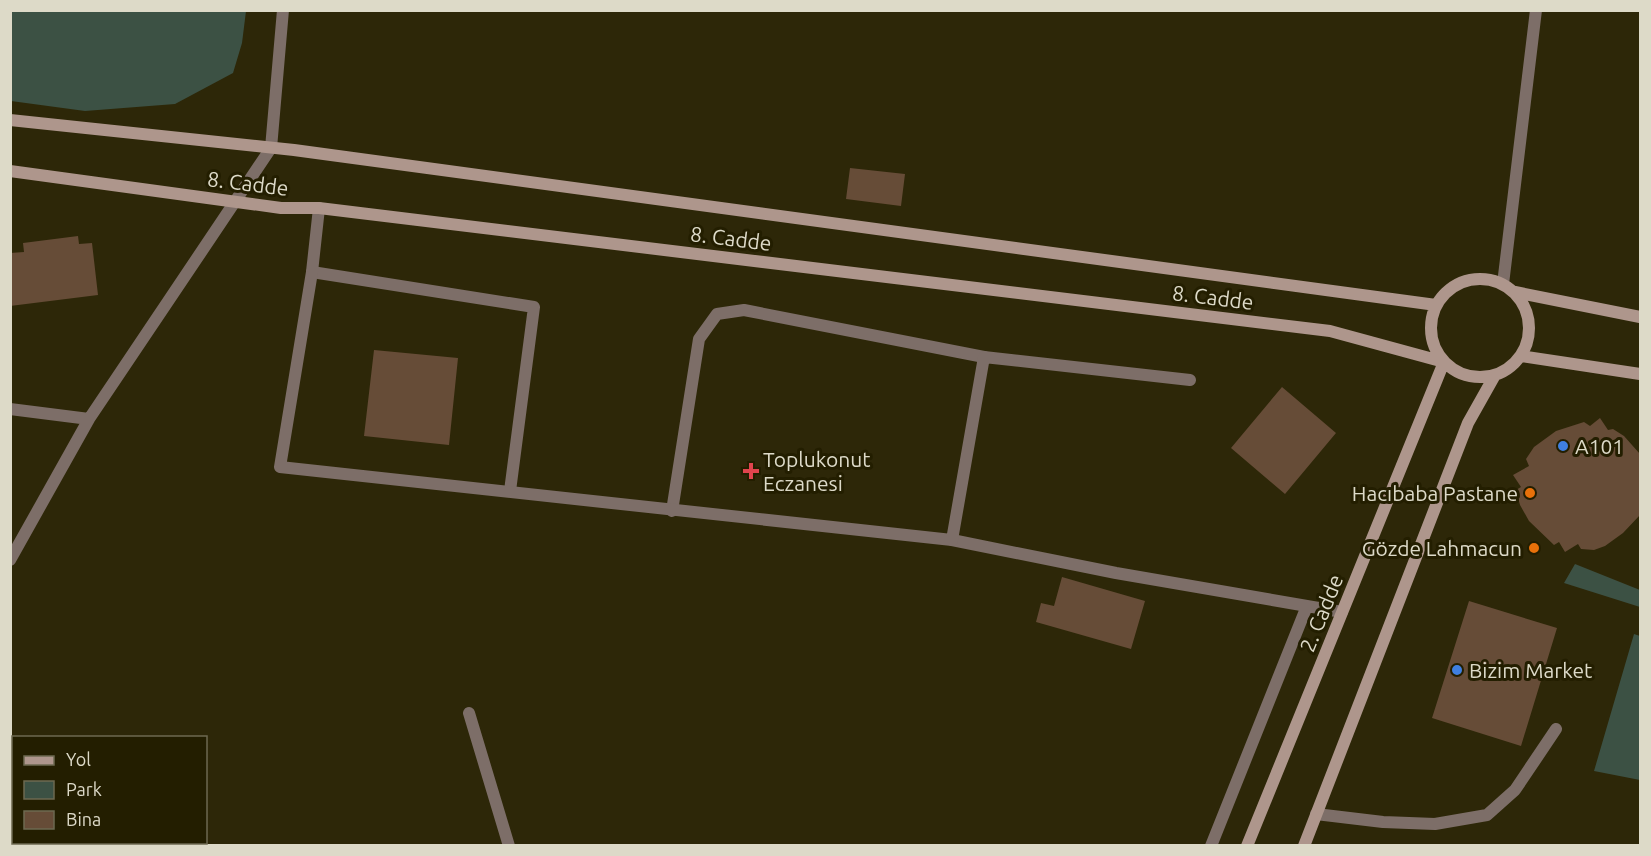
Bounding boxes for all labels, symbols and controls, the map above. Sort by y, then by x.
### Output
street label: 8. Cadde [206,166,290,200]
street label: 8. Cadde [689,221,773,255]
street label: 8. Cadde [1171,280,1255,314]
place label: A101 [1575,434,1624,458]
marker: A101 [1556,439,1570,453]
place label: Toplukonut Eczanesi [763,447,870,495]
marker: Toplukonut Eczanesi [744,464,758,478]
place label: Hacıbaba Pastane [1352,481,1518,505]
marker: Hacıbaba Pastane [1523,486,1537,500]
place label: Gözde Lahmacun [1362,536,1522,560]
marker: Gözde Lahmacun [1527,541,1541,555]
street label: 2. Cadde [1295,571,1347,655]
place label: Bizim Market [1469,658,1592,682]
marker: Bizim Market [1450,663,1464,677]
legend [12,736,207,844]
text: Yol [66,749,91,769]
text: Park [66,779,102,799]
text: Bina [66,809,101,829]

